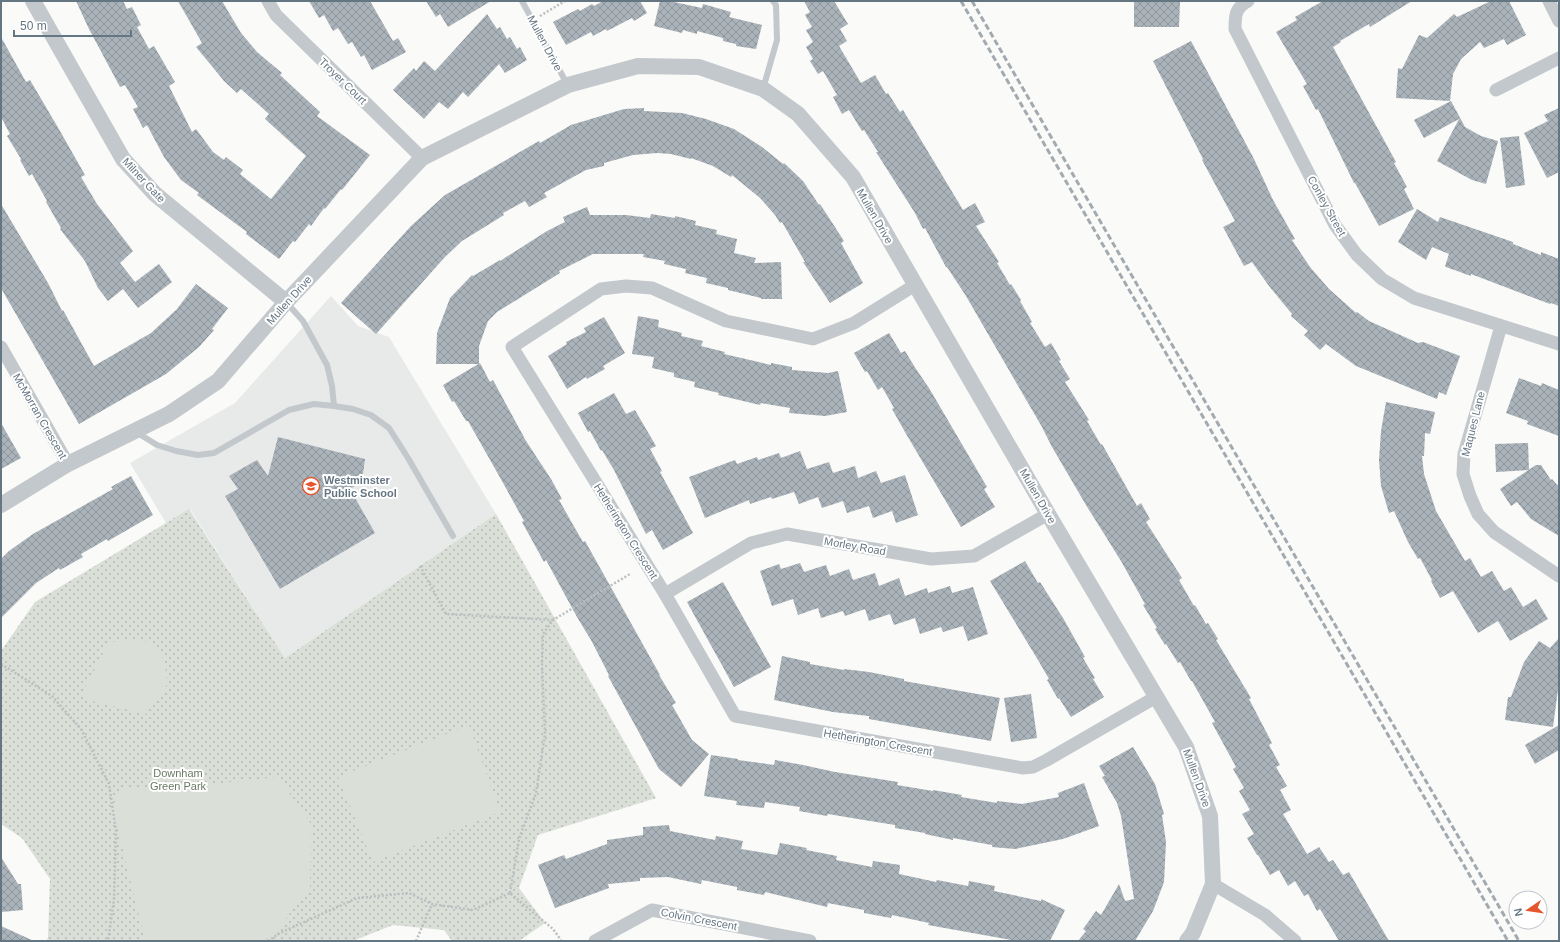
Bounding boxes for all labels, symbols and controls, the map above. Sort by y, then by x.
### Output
scale bar [14,12,131,38]
street label: Mullen Drive [525,13,565,73]
text: 50 m [20,19,47,33]
street label: Troyer Court [317,55,369,107]
street label: Milner Gate [120,155,168,205]
street label: Conley Street [1306,174,1348,238]
street label: Mullen Drive [855,187,895,245]
street label: Mullen Drive [264,273,314,327]
street label: McMorran Crescent [11,371,69,461]
street label: Maques Lane [1459,390,1487,458]
street label: Mullen Drive [1018,467,1058,525]
place label: Westminster Public School [324,474,397,499]
school or university icon: Westminster Public School [301,476,321,496]
street label: Hetherington Crescent [592,481,660,581]
street label: Morley Road [823,535,887,557]
street label: Hetherington Crescent [823,727,933,757]
street label: Mullen Drive [1181,747,1213,809]
park label: Downham Green Park [150,767,207,792]
north arrow [1508,890,1548,930]
street label: Colvin Crescent [660,906,738,932]
text: N [1512,907,1525,917]

